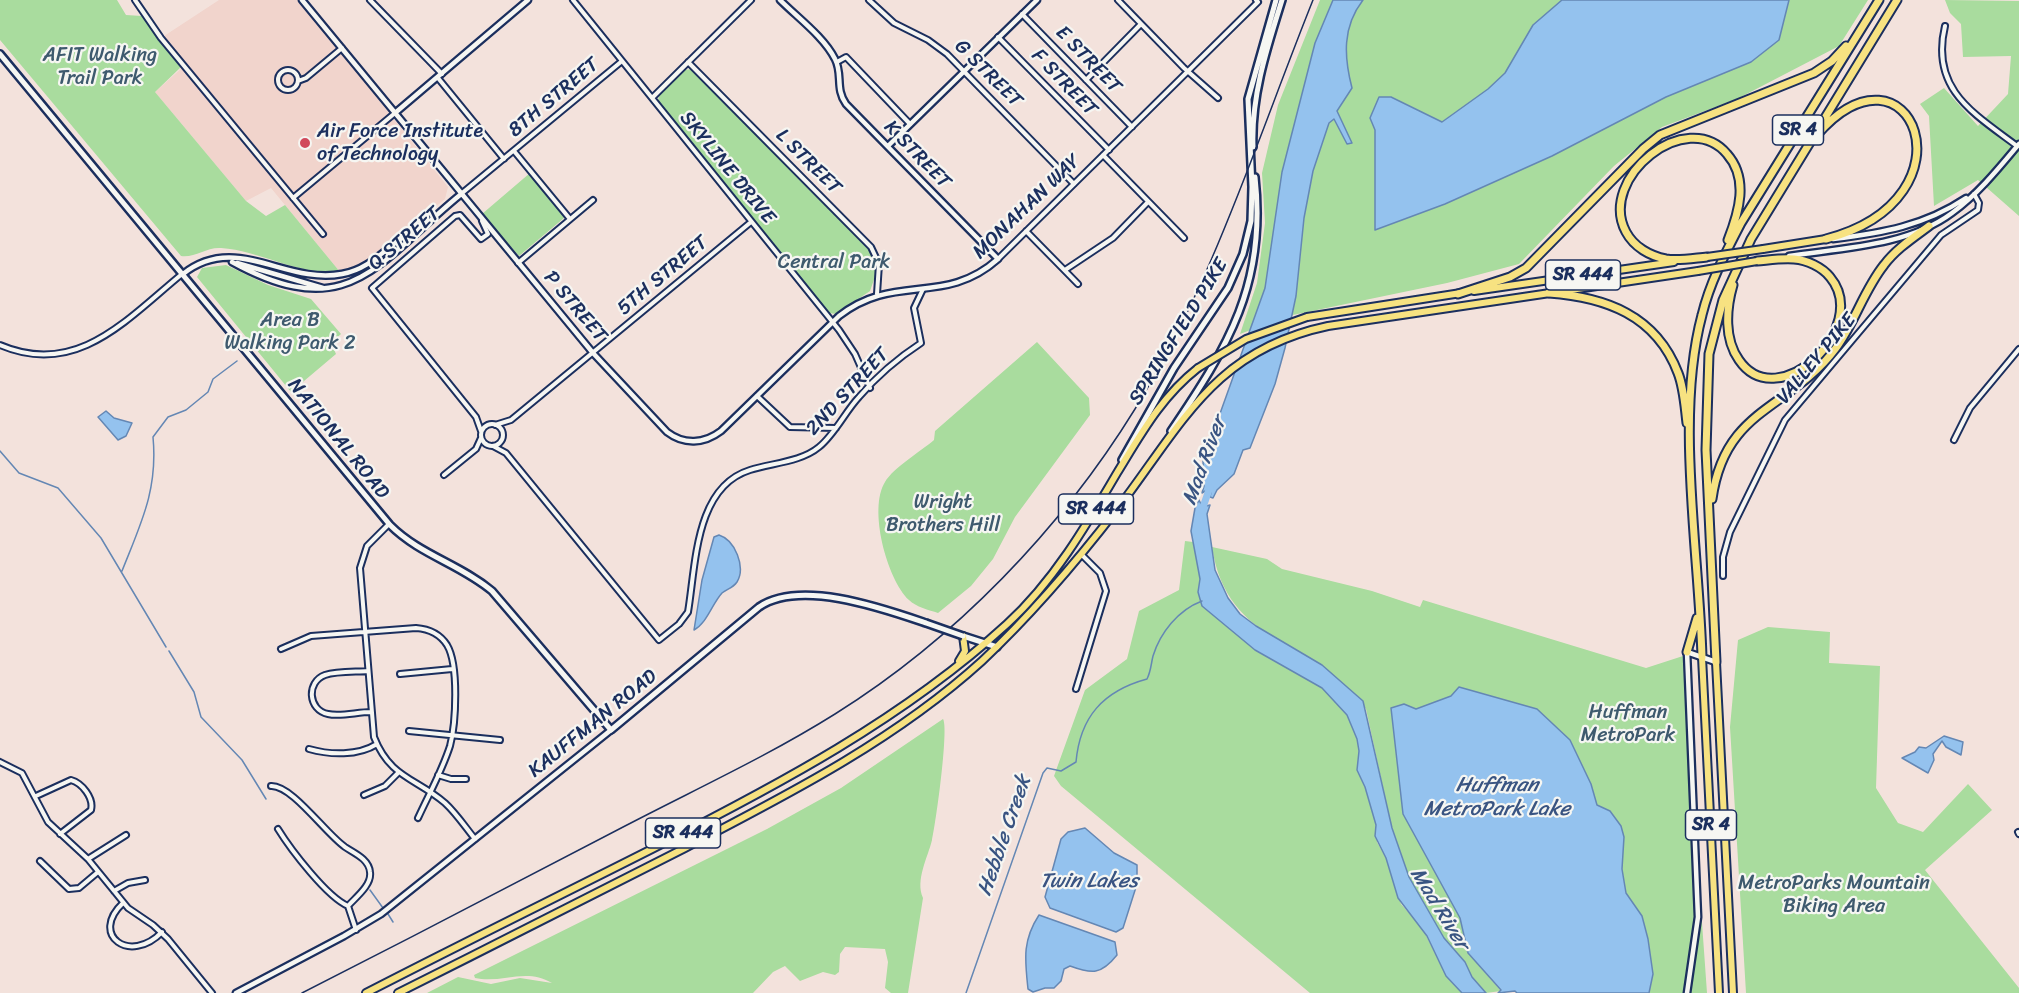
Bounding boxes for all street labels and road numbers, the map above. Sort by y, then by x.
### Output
street label: E STREET [1050,21,1126,99]
street label: G STREET [949,35,1027,113]
street label: F STREET [1026,44,1102,122]
street label: 8TH STREET [504,53,604,143]
street label: SKYLINE DRIVE [674,107,780,229]
road number: SR 4 [1772,115,1824,145]
street label: K STREET [879,116,955,194]
street label: L STREET [770,124,846,200]
street label: MONAHAN WAY [968,150,1086,264]
street label: Q STREET [364,202,446,276]
street label: 5TH STREET [613,231,713,321]
street label: SPRINGFIELD PIKE [1124,254,1234,410]
road number: SR 444 [1546,260,1620,290]
street label: P STREET [538,266,612,348]
street label: VALLEY PIKE [1772,309,1862,409]
street label: 2ND STREET [801,343,895,441]
street label: NATIONAL ROAD [282,374,394,504]
road number: SR 444 [1058,494,1134,524]
street label: KAUFFMAN ROAD [524,665,662,783]
road number: SR 4 [1686,810,1736,840]
road number: SR 444 [646,818,720,848]

